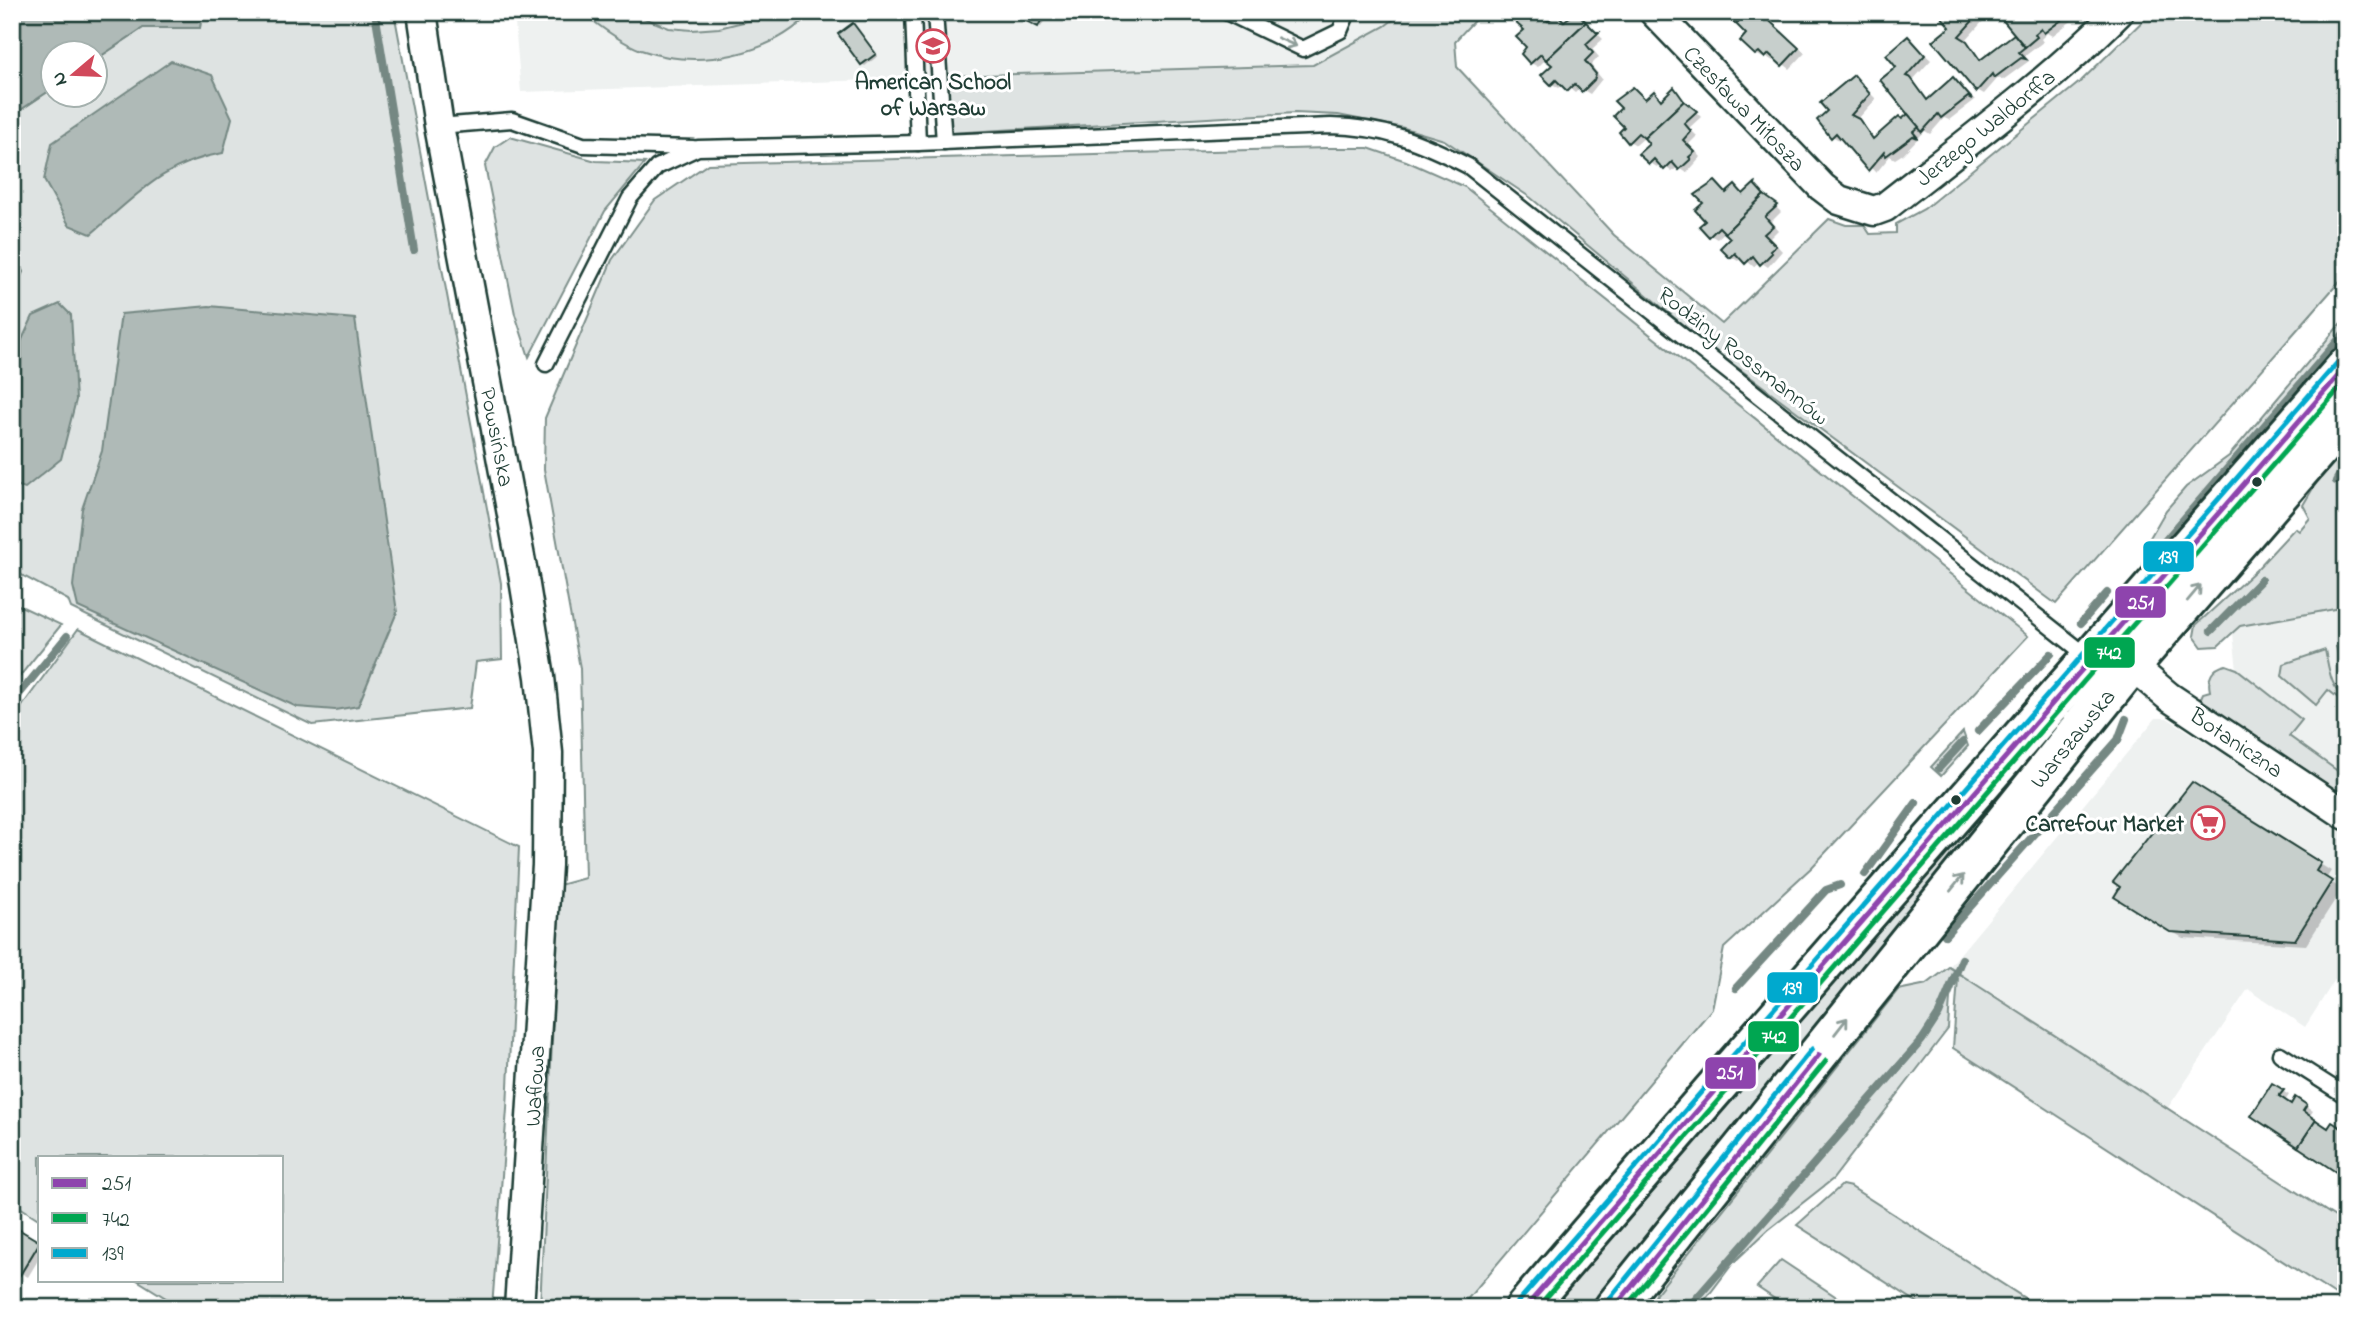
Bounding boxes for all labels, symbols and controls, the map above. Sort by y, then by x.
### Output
school or university icon: American School of Warsaw [914,27,952,65]
one-way arrow [1276,36,1298,49]
north arrow [38,38,108,108]
street label: Czesława Miłosza [1674,39,1812,180]
street label: Jerzego Waldorffa [1909,62,2064,197]
place label: American School of Warsaw [855,67,1011,126]
text: N [45,68,75,89]
street label: Rodziny Rossmannów [1649,280,1835,436]
street label: Powsińska [470,385,521,490]
unlabelled marker [2250,475,2264,489]
line badge: 139 [2142,540,2195,573]
text: 139 [2158,545,2178,572]
one-way arrow [2186,584,2202,602]
line badge: 251 [2114,585,2167,619]
text: 251 [2127,591,2154,618]
line badge: 742 [2083,636,2136,669]
text: 742 [2096,641,2122,668]
street label: Warszawska [2023,682,2125,797]
street label: Botaniczna [2181,700,2289,788]
unlabelled marker [1949,793,1963,807]
supermarket icon: Carrefour Market [2189,804,2227,842]
place label: Carrefour Market [2026,809,2184,842]
one-way arrow [1949,874,1964,893]
line badge: 139 [1766,971,1819,1004]
text: 139 [1782,976,1802,1003]
one-way arrow [1834,1017,1849,1036]
line badge: 742 [1747,1020,1800,1053]
text: 742 [1761,1025,1787,1052]
street label: Waflowa [518,1045,555,1128]
line badge: 251 [1704,1056,1757,1090]
text: 251 [1716,1061,1743,1088]
legend [38,1156,284,1282]
text: 251 [102,1170,131,1200]
text: 742 [102,1206,130,1236]
text: 139 [102,1240,124,1270]

